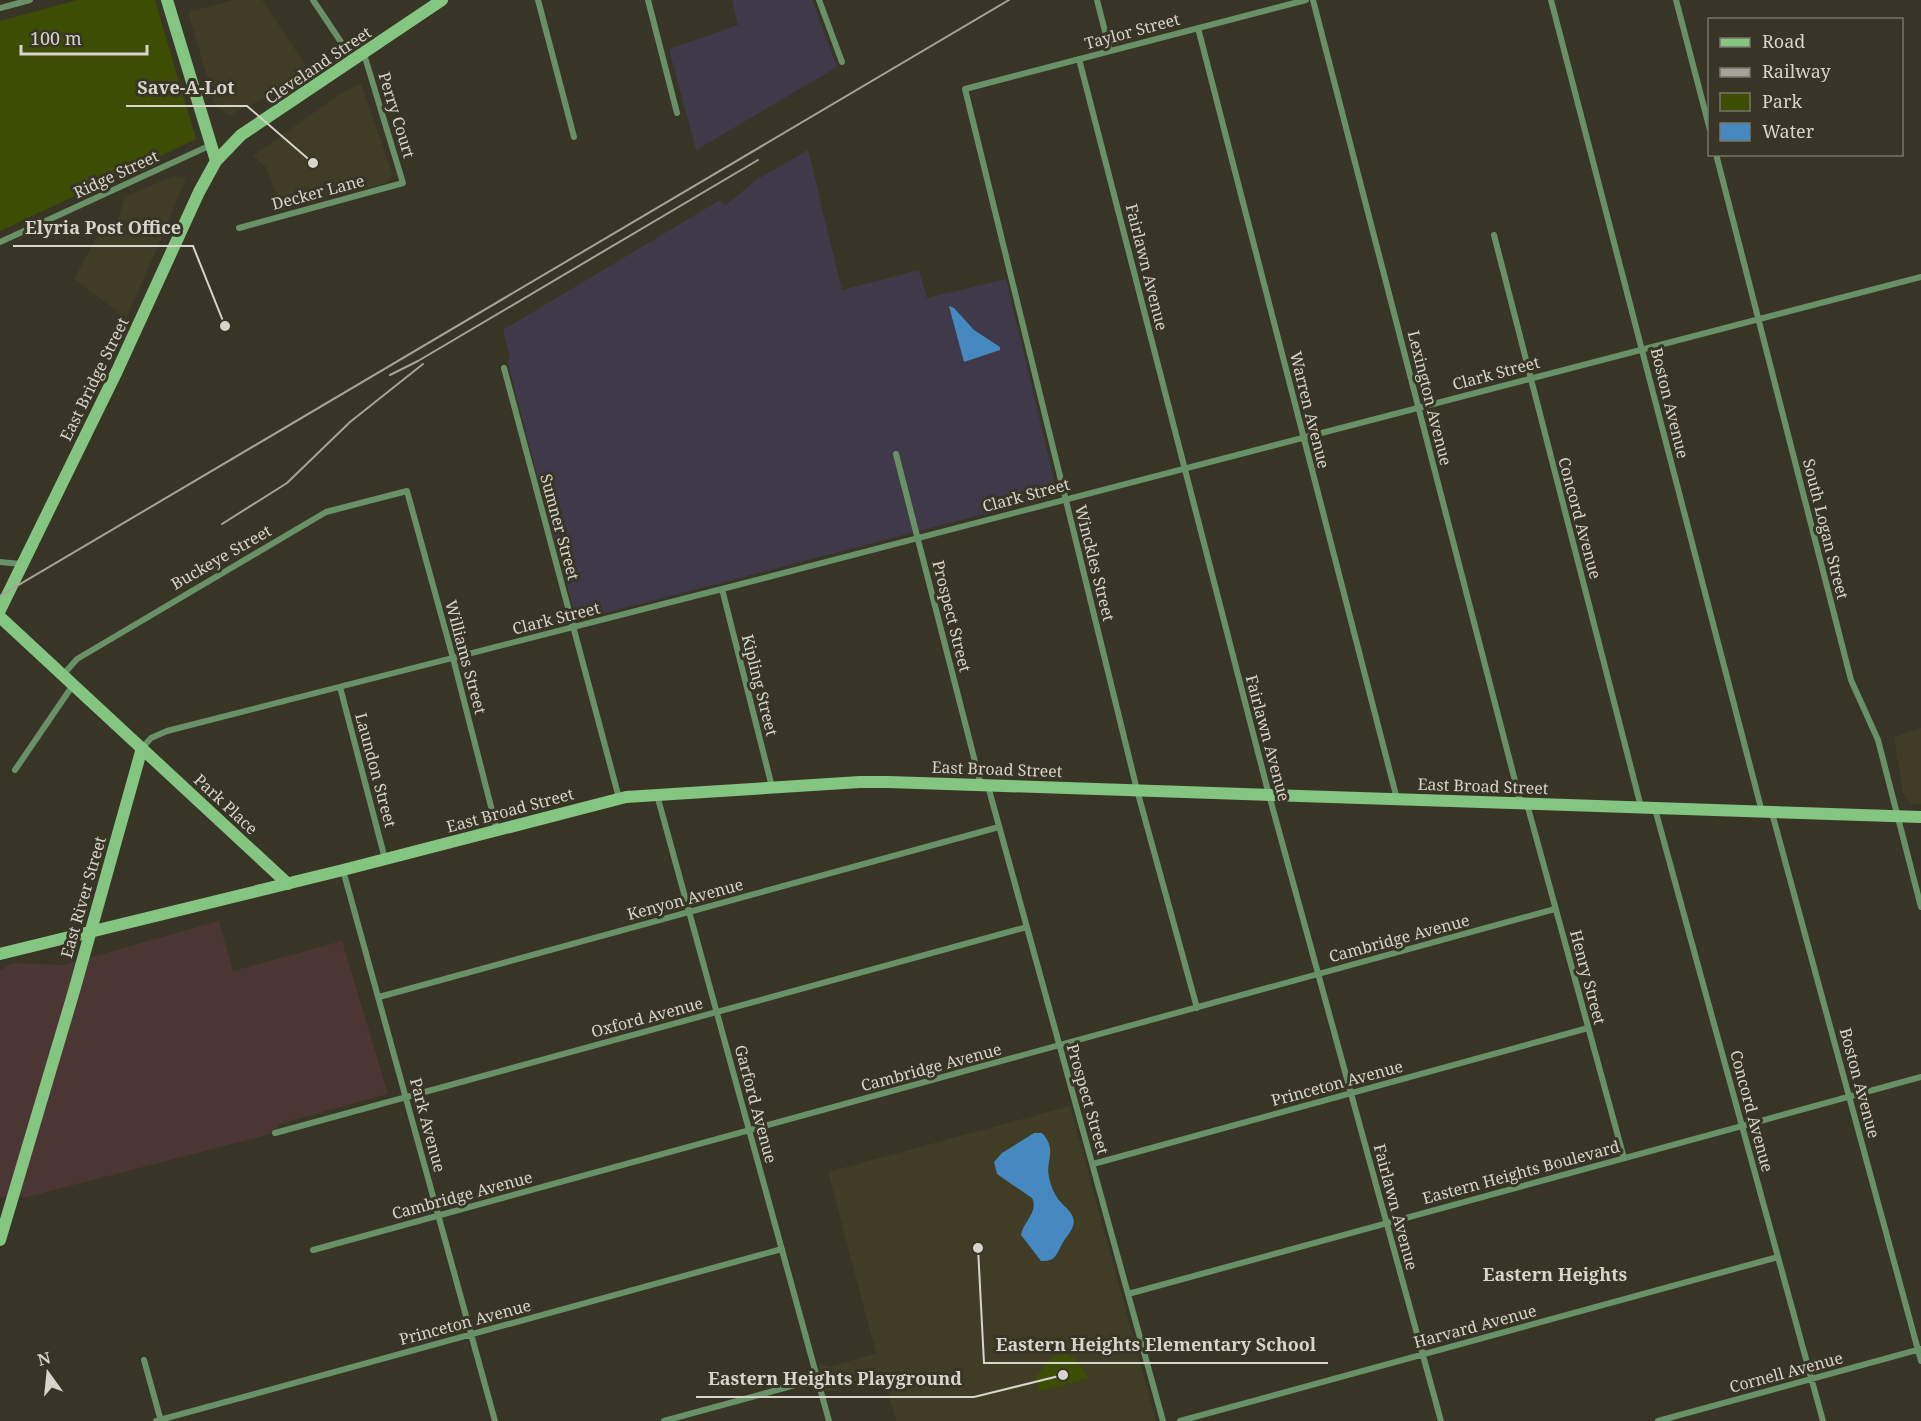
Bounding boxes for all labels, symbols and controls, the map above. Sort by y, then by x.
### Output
street label: Taylor Street [1082,8,1182,54]
scale bar [21,18,147,56]
legend [1708,18,1903,156]
street label: Cleveland Street [260,21,376,109]
text: 100 m [30,26,82,50]
text: Road [1762,29,1805,53]
text: Railway [1762,59,1832,83]
street label: Perry Court [373,69,421,161]
callout: Save-A-Lot [126,70,247,106]
text: Save-A-Lot [137,75,235,99]
text: Park [1762,89,1802,113]
text: Water [1762,119,1815,143]
street label: Ridge Street [70,145,162,203]
street label: Decker Lane [269,169,367,215]
street label: Fairlawn Avenue [1121,201,1173,333]
callout: Elyria Post Office [13,210,193,246]
text: Elyria Post Office [25,215,181,239]
street label: East Bridge Street [55,313,134,444]
street label: Lexington Avenue [1403,328,1457,468]
street label: Boston Avenue [1646,345,1694,461]
street label: Warren Avenue [1285,349,1335,471]
street label: Clark Street [1450,351,1542,395]
street label: Concord Avenue [1553,455,1607,581]
street label: South Logan Street [1798,456,1854,602]
street label: Sumner Street [535,471,585,583]
street label: Clark Street [980,473,1072,517]
street label: Winckles Street [1070,503,1120,624]
street label: Buckeye Street [167,519,276,595]
street label: Prospect Street [927,558,977,674]
street label: Clark Street [510,596,602,639]
street label: Williams Street [440,598,492,717]
street label: Kipling Street [737,632,783,738]
street label: Fairlawn Avenue [1241,672,1295,804]
street label: Laundon Street [350,710,402,830]
street label: East Broad Street [931,756,1063,782]
street label: Park Place [189,769,263,839]
street label: East Broad Street [1417,773,1549,799]
street label: East Broad Street [444,782,576,838]
street label: East River Street [55,833,111,960]
street label: Kenyon Avenue [624,873,746,925]
street label: Cambridge Avenue [1326,909,1472,967]
street label: Henry Street [1565,927,1611,1027]
street label: Oxford Avenue [589,991,705,1043]
street label: Boston Avenue [1835,1025,1885,1141]
street label: Cambridge Avenue [858,1038,1004,1096]
street label: Prospect Street [1062,1041,1114,1157]
street label: Garford Avenue [730,1042,782,1166]
street label: Concord Avenue [1725,1048,1779,1174]
street label: Princeton Avenue [1269,1055,1405,1111]
street label: Park Avenue [405,1075,451,1175]
street label: Eastern Heights Boulevard [1420,1135,1622,1209]
street label: Fairlawn Avenue [1369,1141,1423,1273]
street label: Cambridge Avenue [389,1166,535,1224]
district label: Eastern Heights [1483,1262,1627,1286]
street label: Princeton Avenue [397,1294,533,1350]
street label: Harvard Avenue [1411,1299,1539,1353]
callout: Eastern Heights Elementary School [984,1327,1328,1363]
text: Eastern Heights Elementary School [996,1332,1317,1356]
north arrow [18,1343,78,1403]
text: N [35,1346,53,1371]
street label: Cornell Avenue [1727,1346,1845,1398]
callout: Eastern Heights Playground [696,1361,974,1397]
text: Eastern Heights Playground [708,1366,962,1390]

